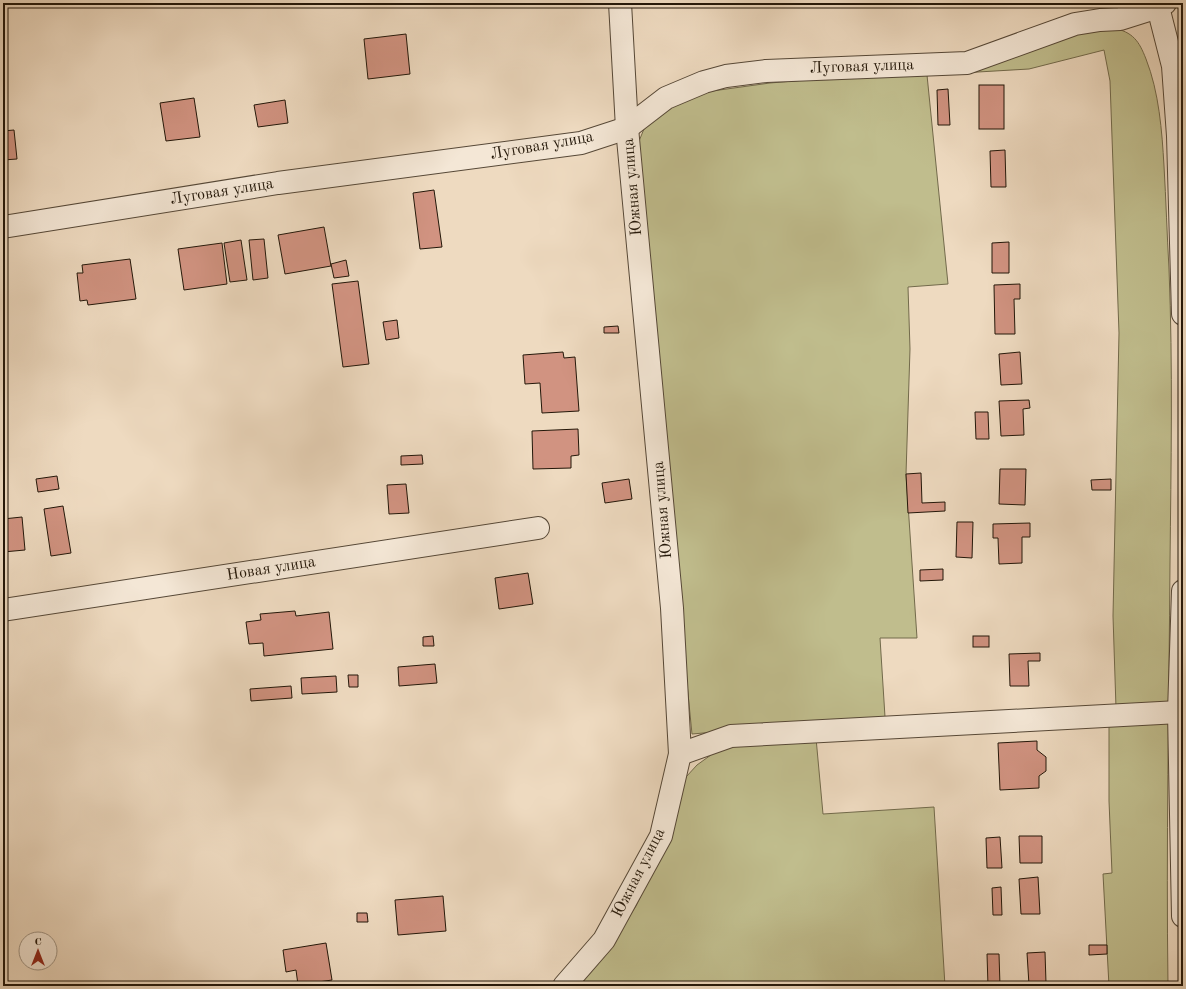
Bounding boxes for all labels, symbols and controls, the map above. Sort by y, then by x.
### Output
street label: Луговая улица [810,57,914,77]
street label: Луговая улица [489,129,595,163]
street label: Южная улица [621,137,645,236]
street label: Луговая улица [169,176,275,208]
street label: Южная улица [651,460,675,559]
street label: Новая улица [225,554,317,584]
street label: Южная улица [610,826,668,920]
north arrow [18,931,58,971]
text: С [34,937,42,948]

